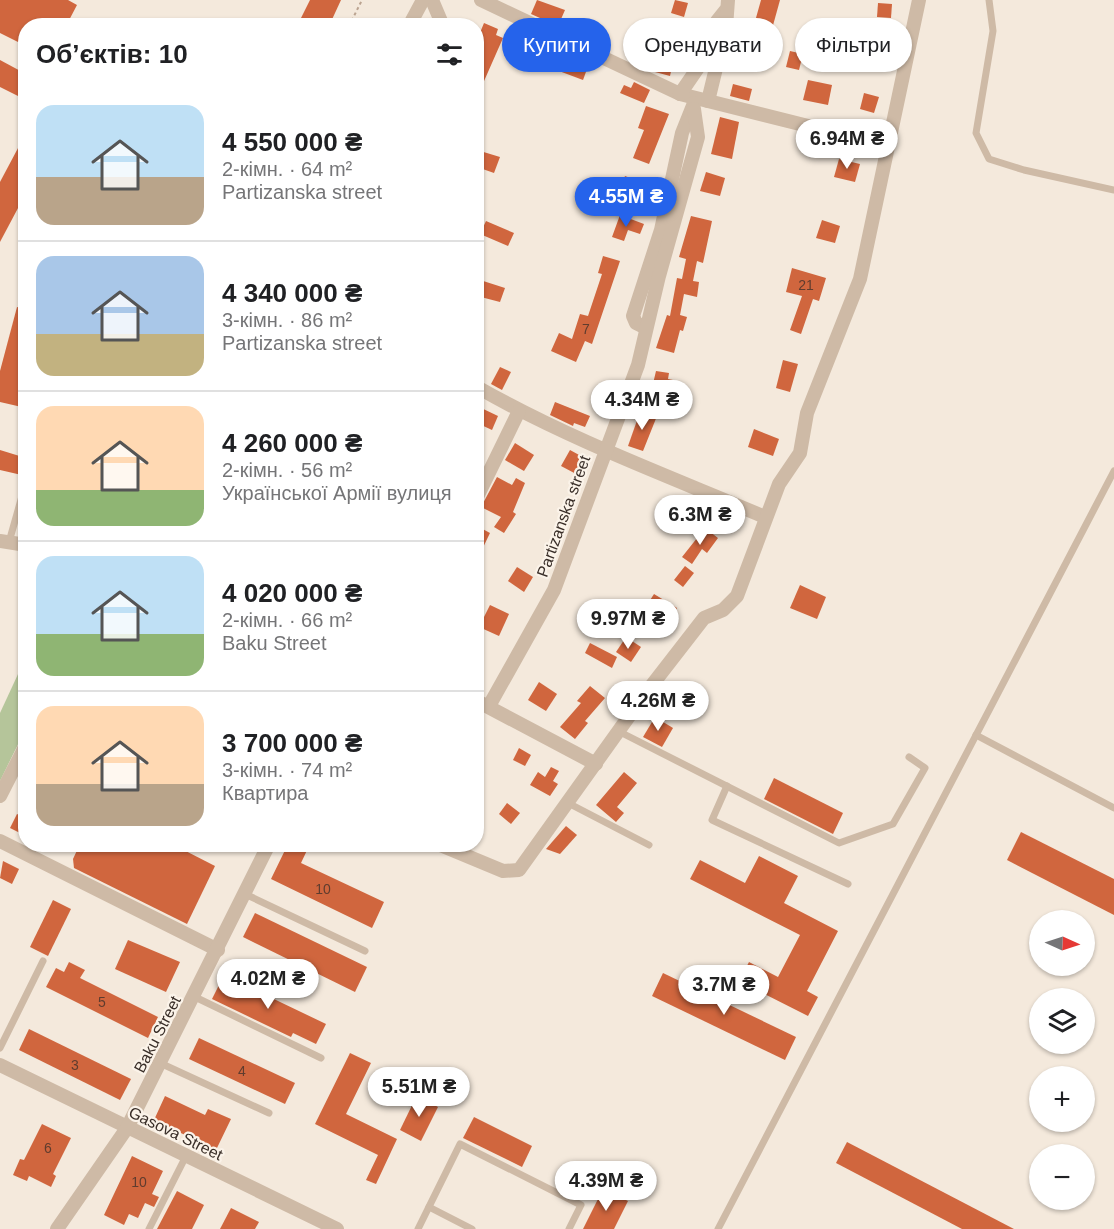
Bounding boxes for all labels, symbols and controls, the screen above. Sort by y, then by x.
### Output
chip: Купити [502,18,611,72]
chip: Орендувати [623,18,783,72]
chip: Фільтри [795,18,912,72]
icon: filters [433,38,466,71]
text: Об’єктів: 10 [36,39,188,69]
pin: 6.94M ₴ [792,119,902,170]
text: 4 550 000 ₴ [222,127,362,157]
text: 6.94M ₴ [810,127,884,149]
icon: home [84,129,156,201]
text: 2-кімн. · 64 m² [222,158,352,180]
pin: 4.55M ₴ [571,177,681,228]
text: Partizanska street [222,181,382,203]
text: 4.55M ₴ [589,185,663,207]
house number: 21 [798,277,814,293]
text: 4 340 000 ₴ [222,278,362,308]
icon: home [84,280,156,352]
text: 3-кімн. · 86 m² [222,309,352,331]
house number: 7 [582,321,590,337]
text: Partizanska street [222,332,382,354]
pin: 4.34M ₴ [587,380,697,431]
text: 4.34M ₴ [605,388,679,410]
text: 4 260 000 ₴ [222,428,362,458]
icon: home [84,430,156,502]
street label: Partizanska street [534,453,594,579]
text: 2-кімн. · 56 m² [222,459,352,481]
text: Української Армії вулиця [222,482,452,504]
pin: 6.3M ₴ [651,495,749,546]
text: 6.3M ₴ [668,503,732,525]
text: 4 020 000 ₴ [222,578,362,608]
icon: home [84,580,156,652]
pin: 9.97M ₴ [573,599,683,650]
text: 9.97M ₴ [591,607,665,629]
text: 2-кімн. · 66 m² [222,609,352,631]
text: Baku Street [222,632,327,654]
pin: 4.26M ₴ [603,681,713,732]
text: 4.26M ₴ [621,689,695,711]
text: 3 700 000 ₴ [222,728,362,758]
icon: home [84,730,156,802]
text: 3-кімн. · 74 m² [222,759,352,781]
text: Квартира [222,782,308,804]
house number: 10 [315,881,331,897]
north arrow [1029,910,1095,976]
map controls [1029,910,1095,1210]
pin: 4.02M ₴ [213,959,323,1010]
pin: 3.7M ₴ [675,965,773,1016]
text: 4.02M ₴ [231,967,305,989]
text: 3.7M ₴ [692,973,756,995]
button: layers [1029,988,1095,1054]
street label: Baku Street [131,993,184,1075]
house number: 5 [98,994,106,1010]
house number: 3 [71,1057,79,1073]
house number: 4 [238,1063,246,1079]
button: + [1029,1066,1095,1132]
pin: 5.51M ₴ [364,1067,474,1118]
text: 5.51M ₴ [382,1075,456,1097]
street label: Gasova Street [126,1103,226,1164]
house number: 6 [44,1140,52,1156]
button: − [1029,1144,1095,1210]
pin: 4.39M ₴ [551,1161,661,1212]
text: 4.39M ₴ [569,1169,643,1191]
house number: 10 [131,1174,147,1190]

